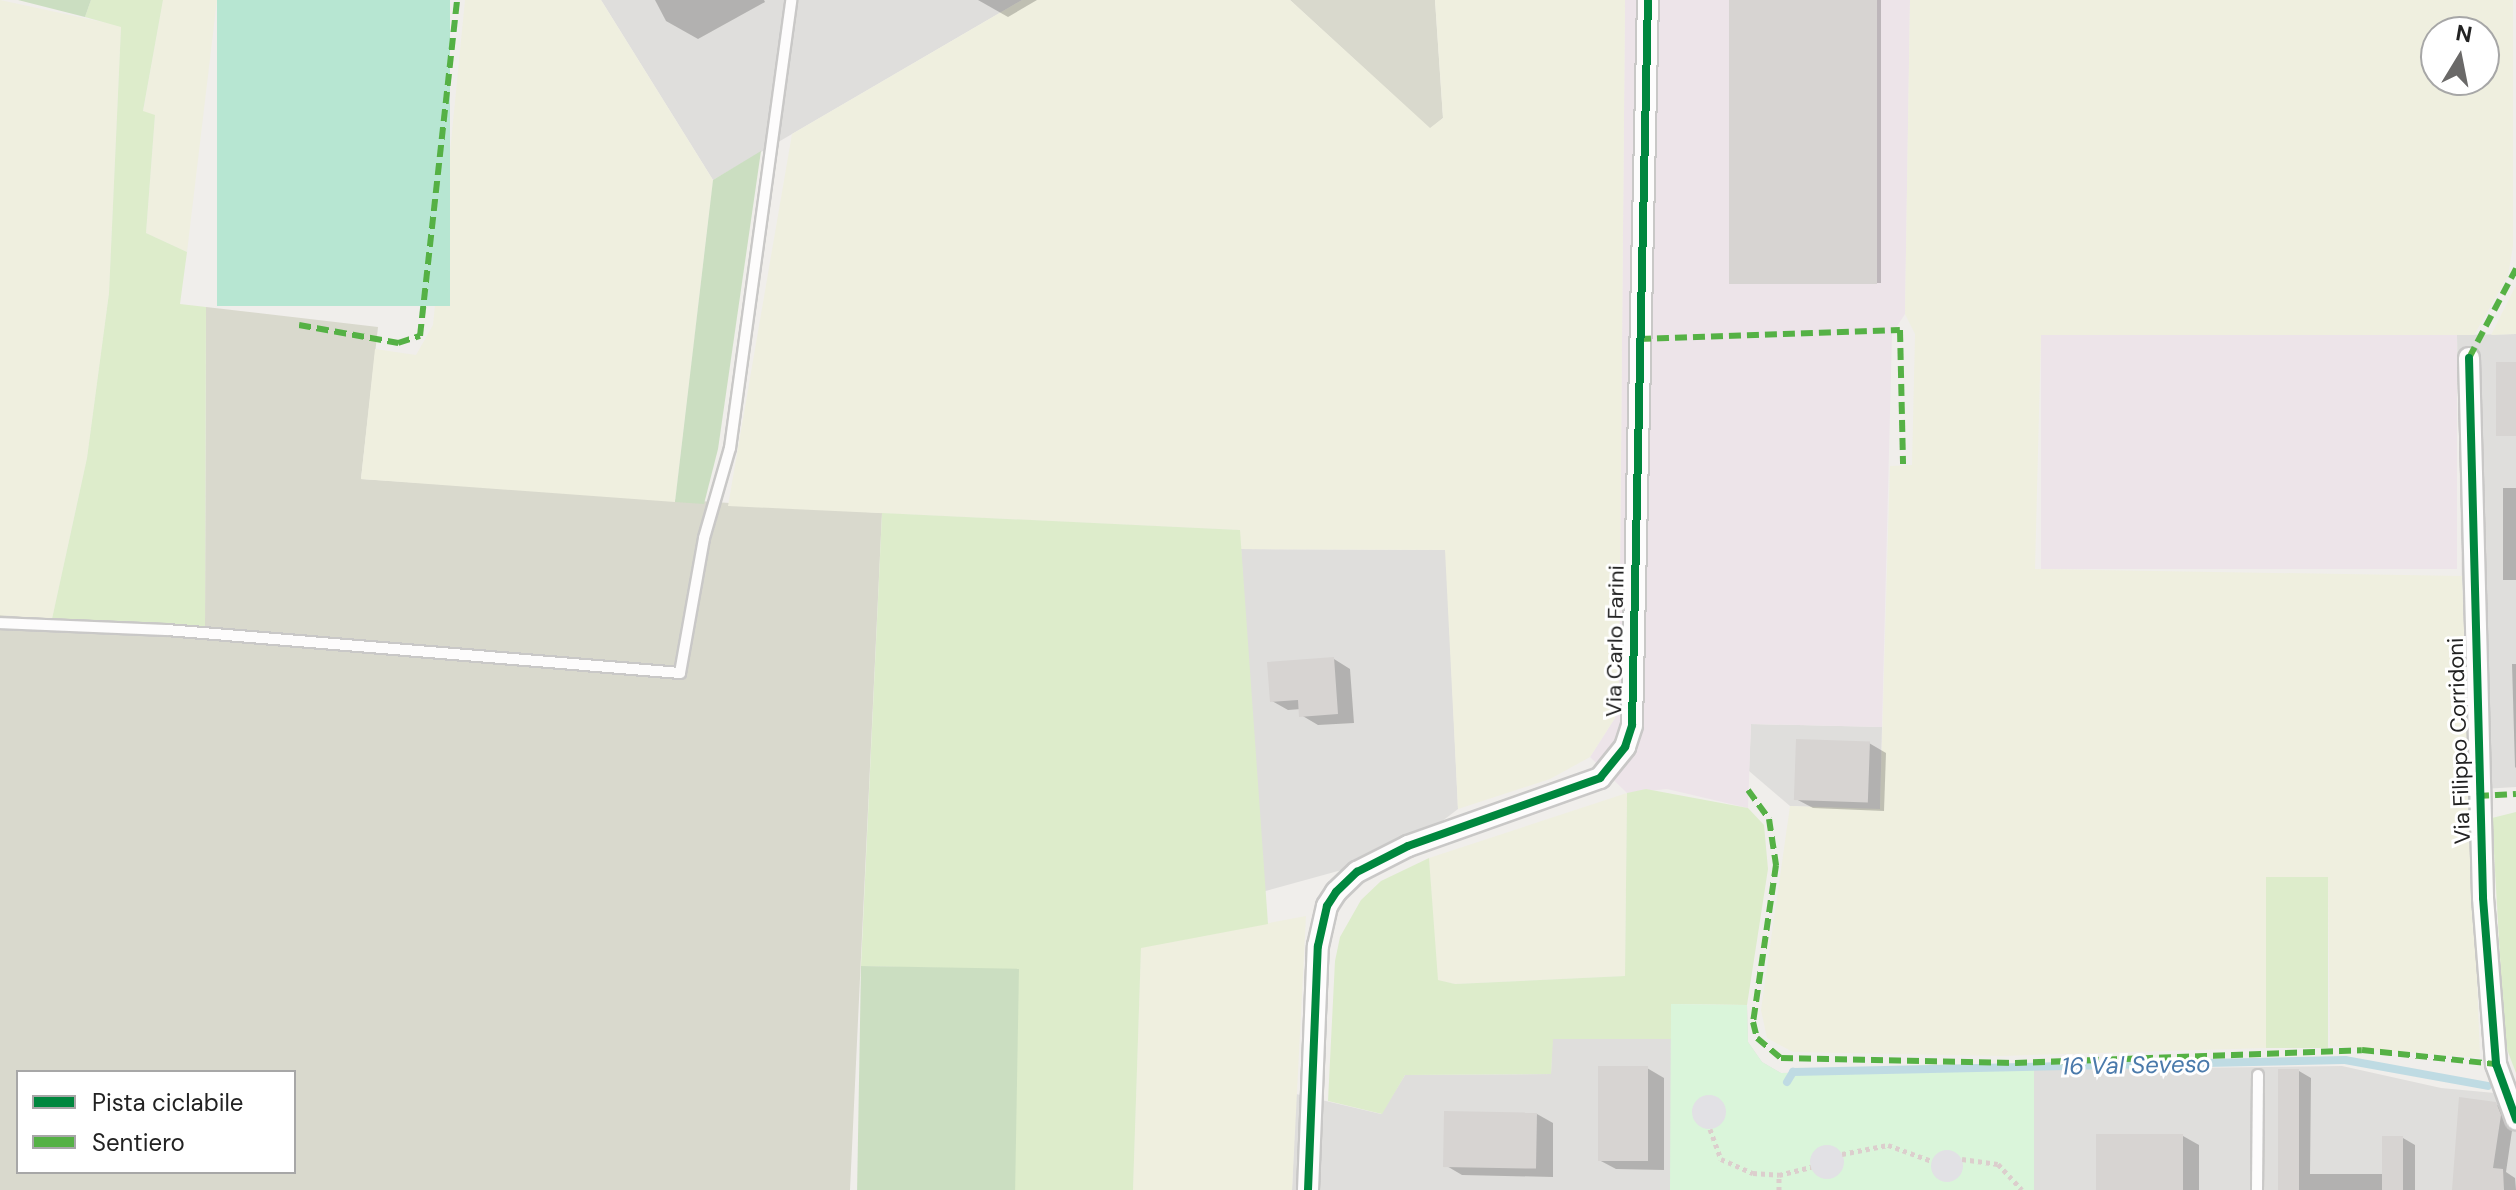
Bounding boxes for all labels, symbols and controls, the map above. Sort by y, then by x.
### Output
north arrow [2420,16,2500,96]
text: N [2453,18,2474,50]
street label: Via Carlo Farini [1600,565,1630,717]
street label: Via Filippo Corridoni [2442,637,2476,845]
water label: 16 Val Seveso [2061,1049,2211,1081]
legend [16,1070,296,1174]
text: Pista ciclabile [92,1087,243,1118]
text: Sentiero [92,1127,185,1158]

